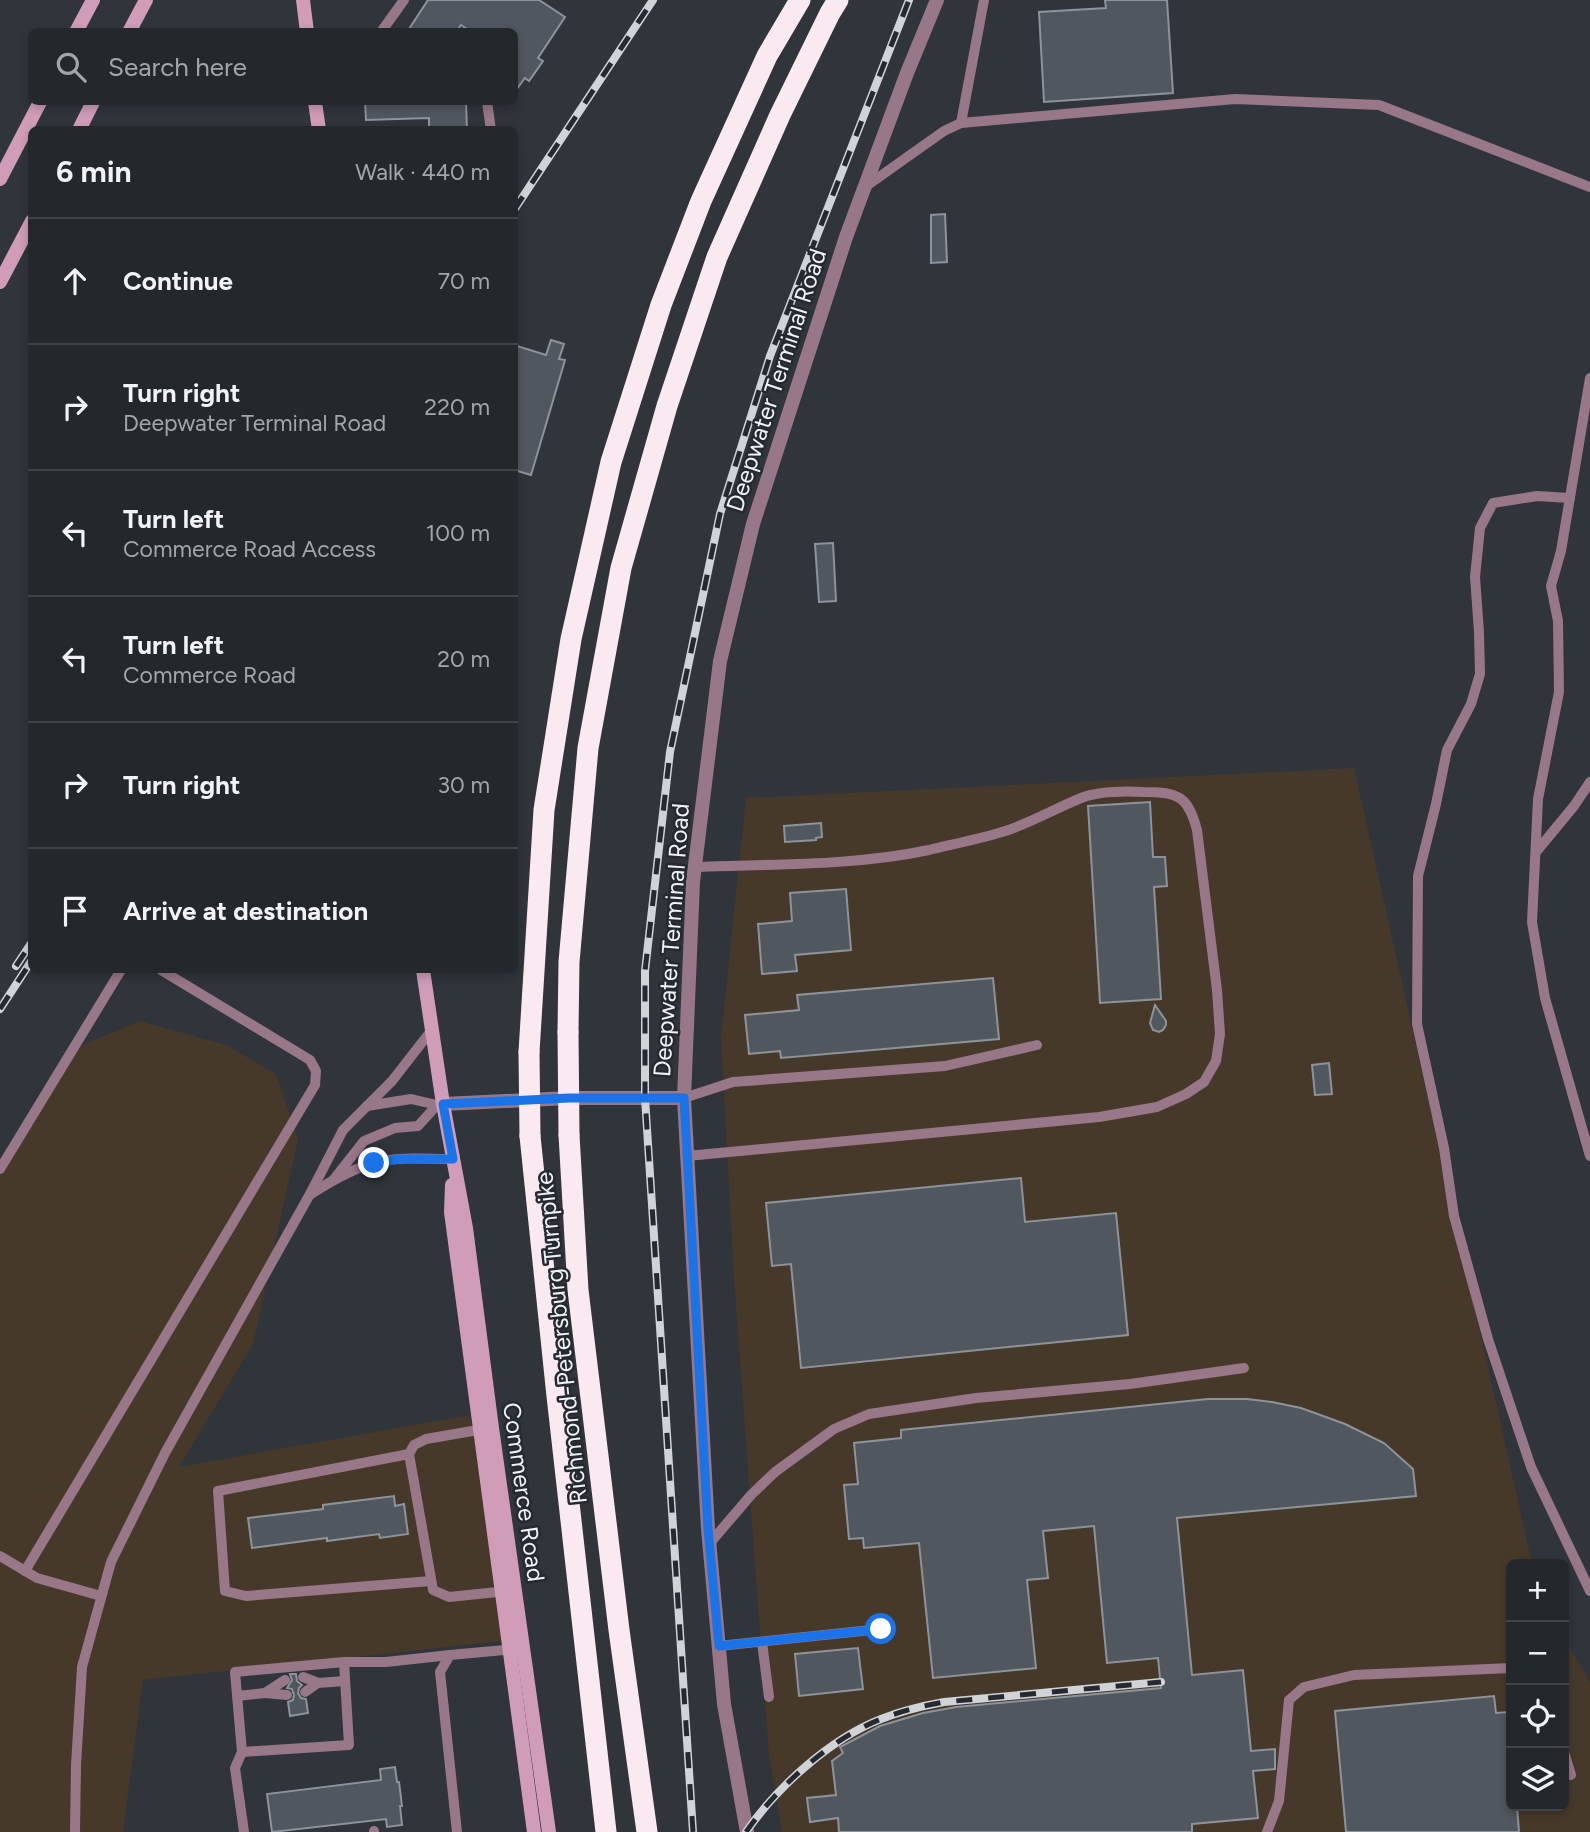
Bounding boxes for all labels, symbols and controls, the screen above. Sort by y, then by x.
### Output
search box [28,28,518,105]
icon: search [52,48,90,86]
text: Search here [108,51,247,83]
text: 6 min [56,153,132,190]
text: Walk · 440 m [355,158,490,186]
street label: Deepwater Terminal Road [720,245,832,515]
icon: ahead [56,262,94,300]
text: Continue [123,265,233,297]
text: 70 m [438,267,490,295]
text: Turn right [123,377,240,409]
icon: right [56,388,94,426]
text: 220 m [424,393,490,421]
text: Deepwater Terminal Road [123,409,386,437]
text: Turn left [123,503,224,535]
icon: left [56,514,94,552]
text: 100 m [426,519,490,547]
text: Commerce Road Access [123,535,376,563]
text: Turn left [123,629,224,661]
icon: left [56,640,94,678]
text: 20 m [437,645,490,673]
text: Commerce Road [123,661,296,689]
icon: right [56,766,94,804]
text: Turn right [123,769,240,801]
text: 30 m [437,771,490,799]
street label: Deepwater Terminal Road [647,802,695,1078]
icon: arrive [56,892,94,930]
text: Arrive at destination [123,895,368,927]
route end [358,1147,389,1178]
street label: Richmond-Petersburg Turnpike [529,1171,593,1505]
street label: Commerce Road [497,1401,551,1583]
map controls [1506,1559,1569,1811]
button: + [1506,1559,1569,1622]
route start [865,1613,896,1644]
button: − [1506,1622,1569,1685]
button: locate [1506,1685,1569,1748]
button: layers [1506,1748,1569,1811]

